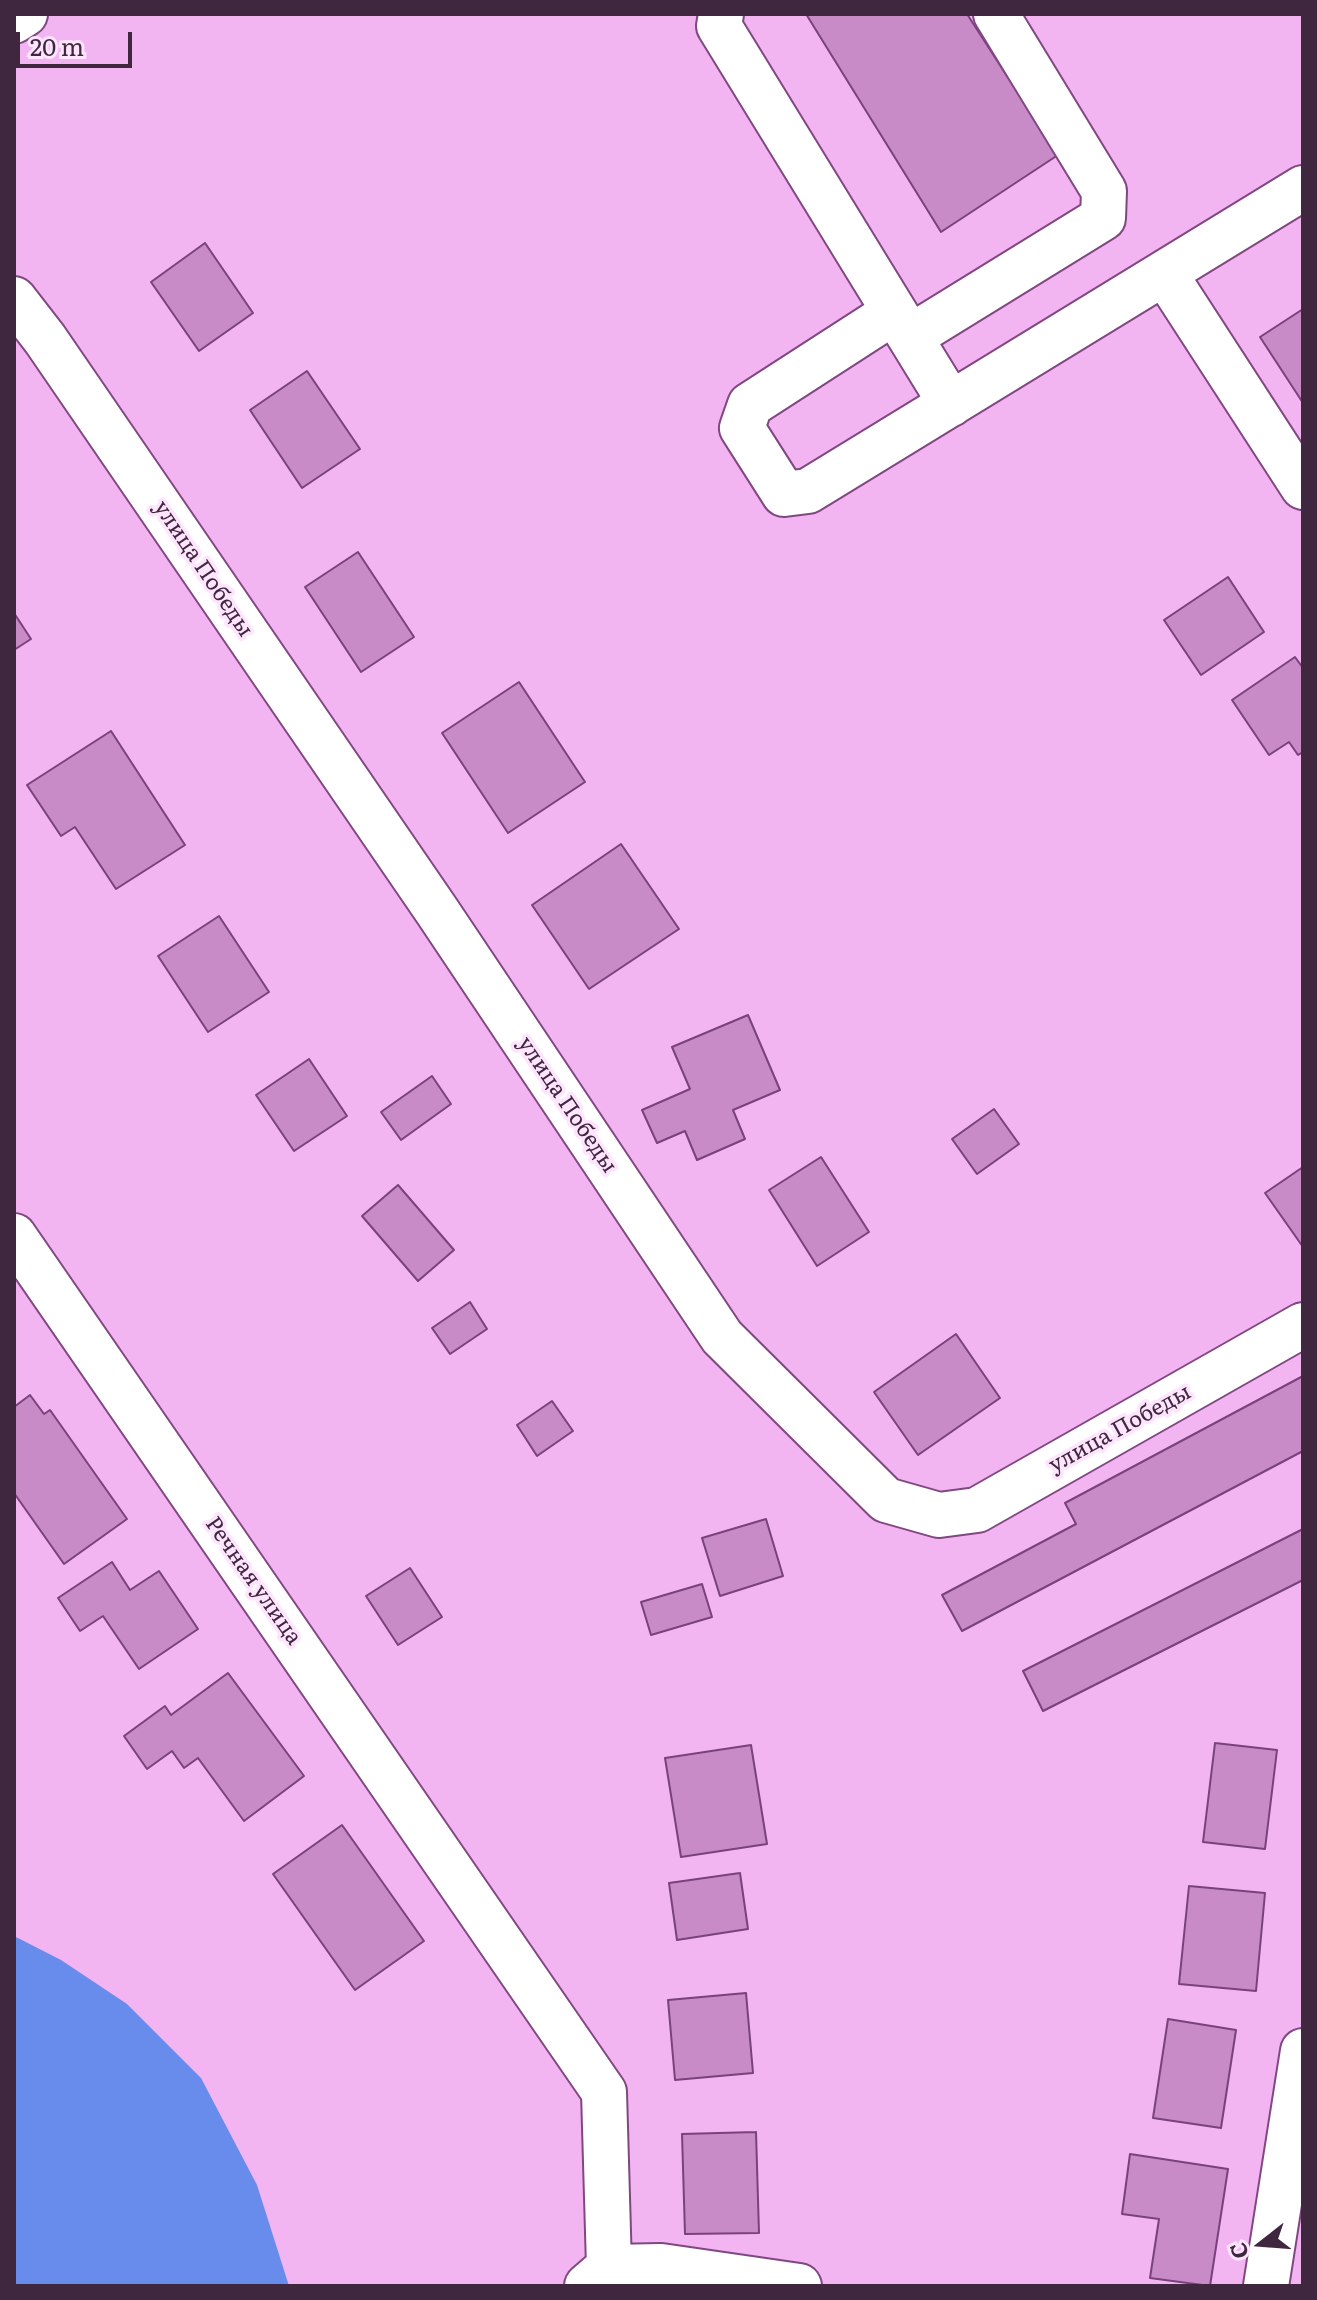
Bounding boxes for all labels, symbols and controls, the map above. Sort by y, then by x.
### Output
scale bar [20,16,136,66]
text: 20 m [30,28,84,63]
street label: улица Победы [148,496,258,642]
street label: улица Победы [512,1032,622,1178]
street label: улица Победы [1044,1379,1196,1479]
street label: Речная улица [199,1512,307,1650]
north arrow [1221,2204,1301,2284]
text: С [1220,2239,1256,2263]

